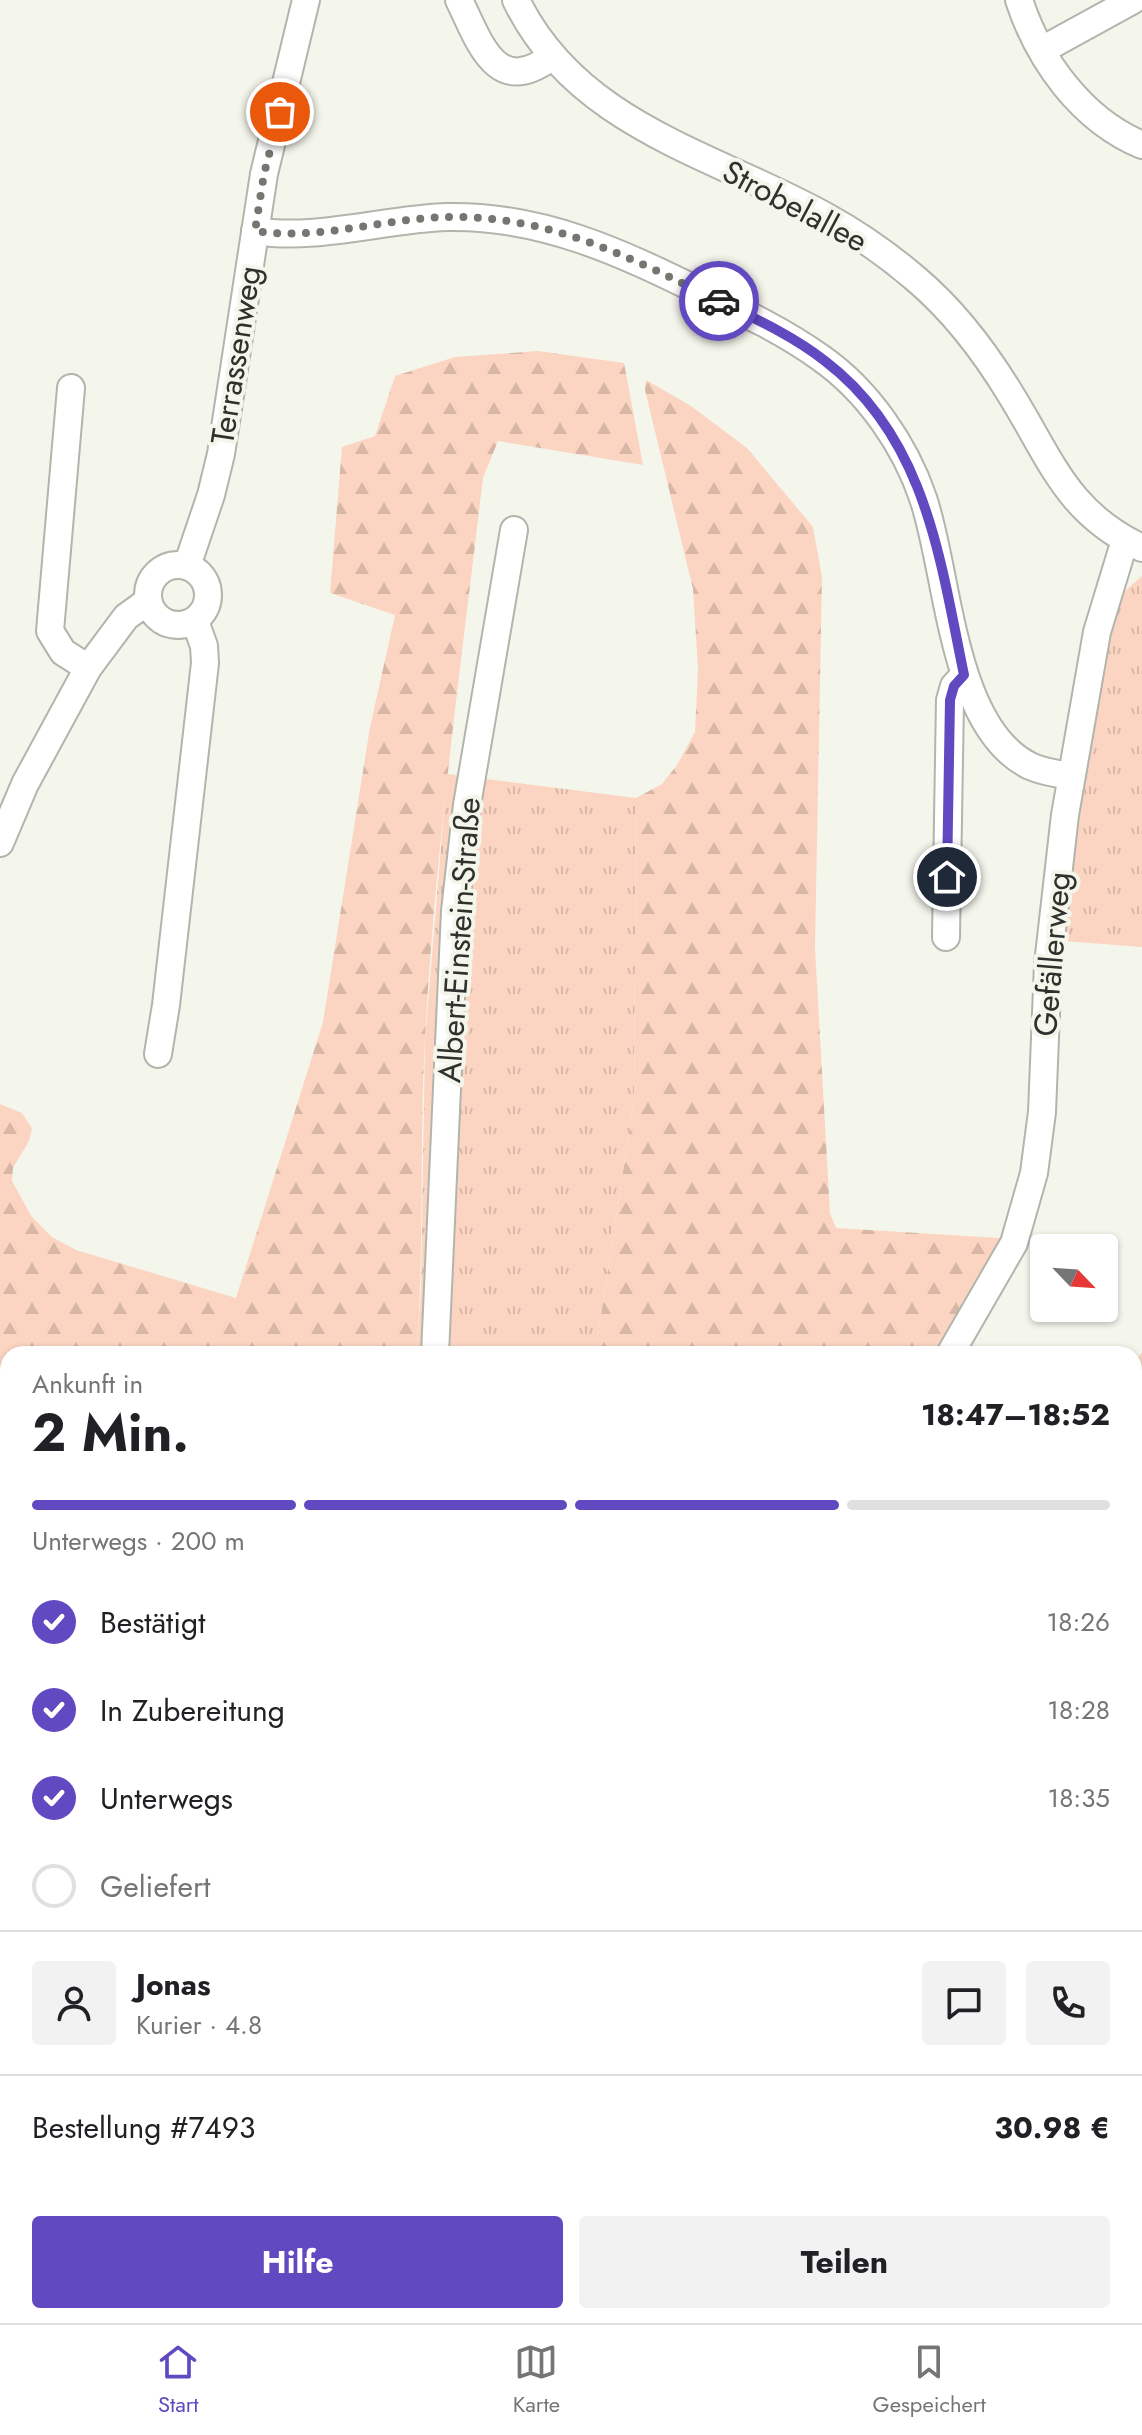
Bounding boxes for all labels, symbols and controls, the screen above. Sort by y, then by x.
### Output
pin [246,78,314,146]
icon: bag [258,90,302,134]
street label: Strobelallee [714,149,876,263]
courier [679,261,759,341]
street label: Terrassenweg [199,262,273,448]
icon: car [697,279,741,323]
street label: Albert-Einstein-Straße [426,796,492,1084]
pin [913,843,981,911]
icon: home [925,855,969,899]
street label: Gefällerweg [1022,870,1082,1038]
north arrow [1030,1234,1118,1322]
map controls [1030,1234,1118,1322]
text: Ankunft in [32,1365,143,1403]
text: 18:47–18:52 [921,1393,1110,1436]
text: 2 Min. [32,1395,189,1471]
text: Unterwegs · 200 m [32,1522,245,1560]
icon: check [32,1600,76,1644]
text: Bestätigt [100,1601,205,1644]
text: 18:26 [1047,1603,1110,1641]
icon: check [32,1688,76,1732]
text: In Zubereitung [100,1689,285,1732]
text: 18:28 [1047,1691,1110,1729]
icon: check [32,1776,76,1820]
text: Unterwegs [100,1777,233,1820]
text: 18:35 [1047,1779,1110,1817]
text: Geliefert [100,1865,210,1908]
button: person [32,1961,116,2045]
button: chat [922,1961,1006,2045]
button: phone [1026,1961,1110,2045]
text: Jonas [136,1963,211,2006]
text: Kurier · 4.8 [136,2006,262,2044]
text: Bestellung #7493 [32,2106,255,2149]
text: 30.98 € [994,2106,1110,2149]
button: Hilfe [32,2216,563,2308]
button: Teilen [579,2216,1110,2308]
tab: Start [156,2340,200,2420]
tab: Karte [513,2340,560,2420]
tab: Gespeichert [873,2340,986,2420]

